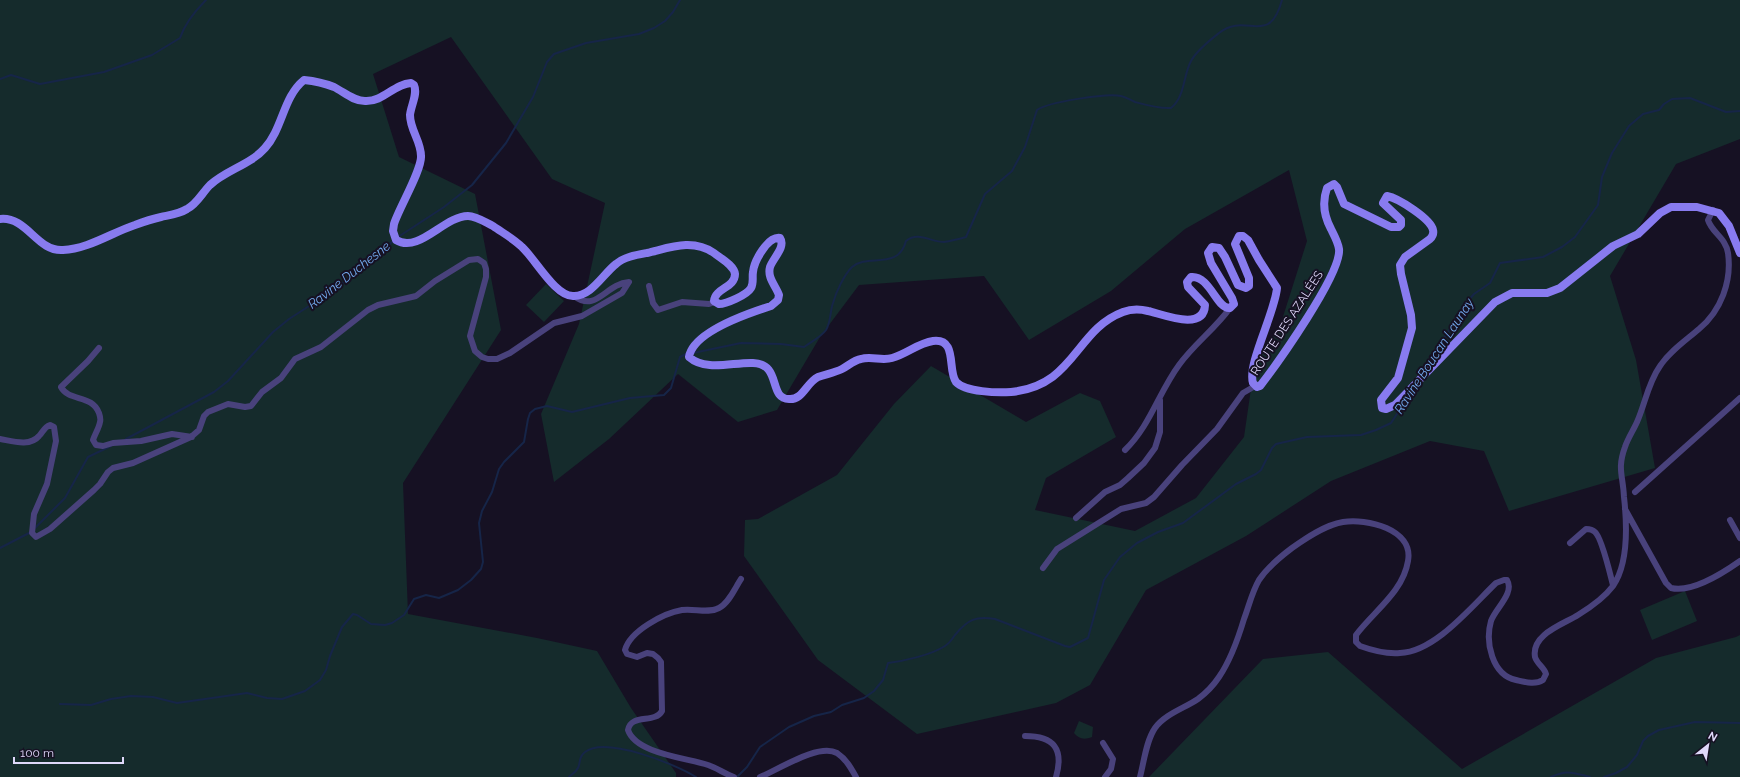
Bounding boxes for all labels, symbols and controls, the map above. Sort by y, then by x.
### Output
water label: Ravine Duchesne [305,238,393,312]
street label: ROUTE DES AZALÉES [1248,268,1326,378]
water label: Ravine Boucan Launay [1391,295,1477,416]
north arrow [1688,725,1728,765]
text: N [1706,729,1720,745]
scale bar [14,739,123,765]
text: 100 m [20,746,54,760]

